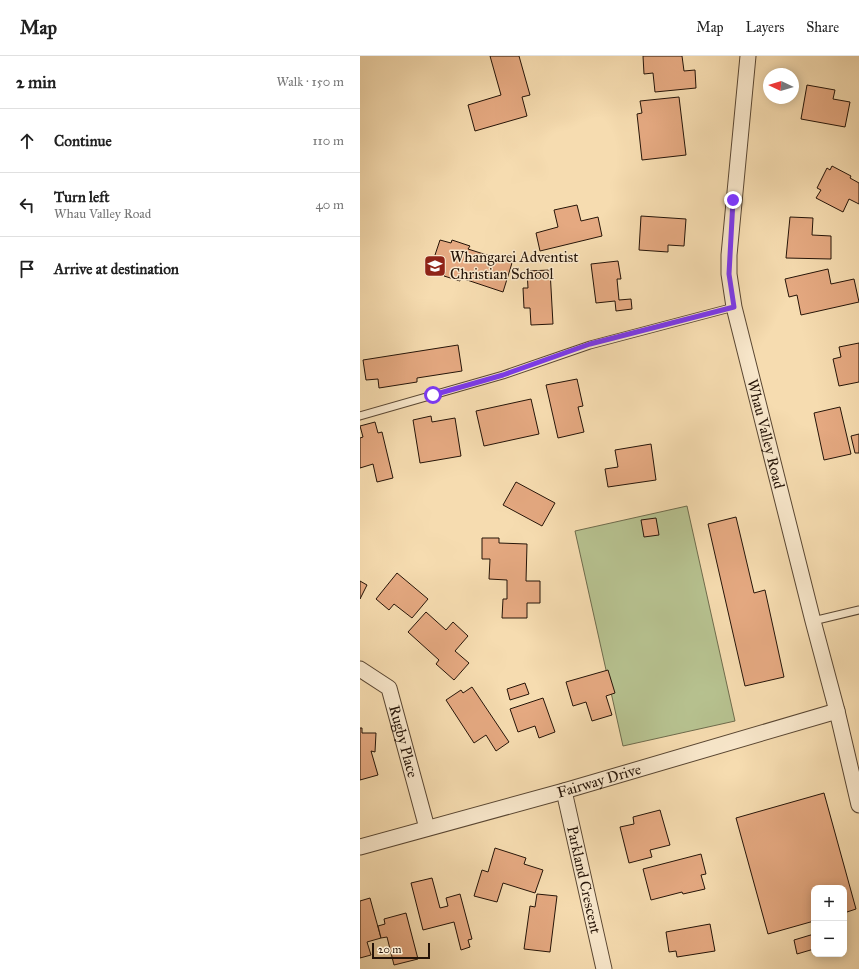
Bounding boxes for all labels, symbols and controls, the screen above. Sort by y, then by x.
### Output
text: Map [20,16,57,39]
text: Map [696,19,724,36]
text: Layers [746,19,784,36]
text: Share [806,19,839,36]
north arrow [763,68,799,104]
text: 2 min [16,72,56,93]
text: Walk · 150 m [276,74,344,90]
icon: ahead [16,130,38,152]
text: Continue [54,132,112,150]
text: 110 m [312,133,344,149]
text: Turn left [54,188,110,206]
route end [724,191,742,209]
icon: left [16,194,38,216]
text: 40 m [315,197,344,213]
text: Whau Valley Road [54,206,151,222]
place label: Whangarei Adventist Christian School [450,248,579,283]
school or university icon: Whangarei Adventist Christian School [422,253,448,279]
icon: arrive [16,258,38,280]
text: Arrive at destination [54,260,179,278]
street label: Whau Valley Road [743,377,788,491]
route start [424,386,442,404]
street label: Rugby Place [385,703,422,780]
street label: Fairway Drive [555,760,643,801]
street label: Parkland Crescent [563,824,605,936]
map controls [811,885,847,957]
button: + [811,885,847,921]
button: − [811,921,847,957]
scale bar [372,941,430,960]
text: 20 m [378,943,401,956]

